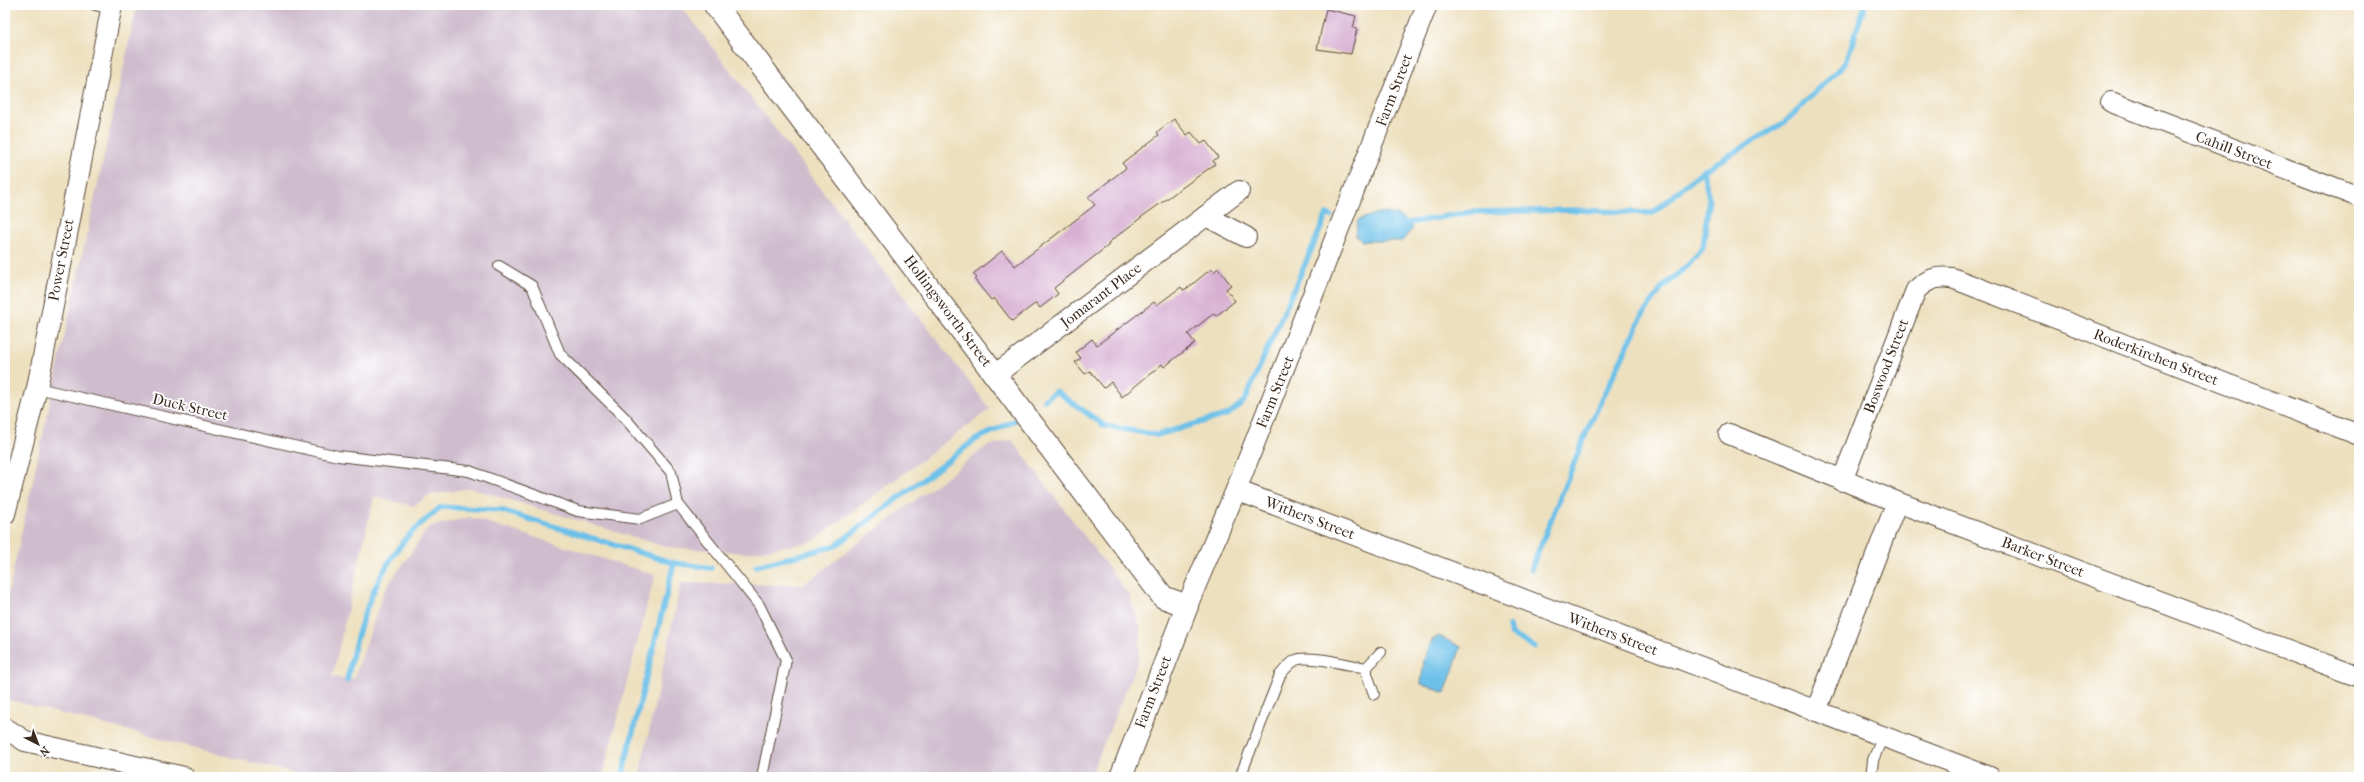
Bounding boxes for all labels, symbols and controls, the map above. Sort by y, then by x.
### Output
street label: Farm Street [1372,50,1416,129]
street label: Cahill Street [2193,127,2276,173]
street label: Power Street [44,217,78,303]
street label: Hollingsworth Street [900,251,996,371]
street label: Jomarant Place [1056,258,1146,332]
street label: Boswood Street [1860,316,1913,416]
street label: Roderkirchen Street [2091,325,2222,389]
street label: Farm Street [1252,353,1298,431]
street label: Duck Street [150,390,230,425]
street label: Withers Street [1262,492,1358,544]
street label: Barker Street [1999,533,2087,581]
street label: Withers Street [1565,608,1661,660]
street label: Farm Street [1131,652,1175,731]
north arrow [18,724,58,764]
text: N [36,743,52,759]

